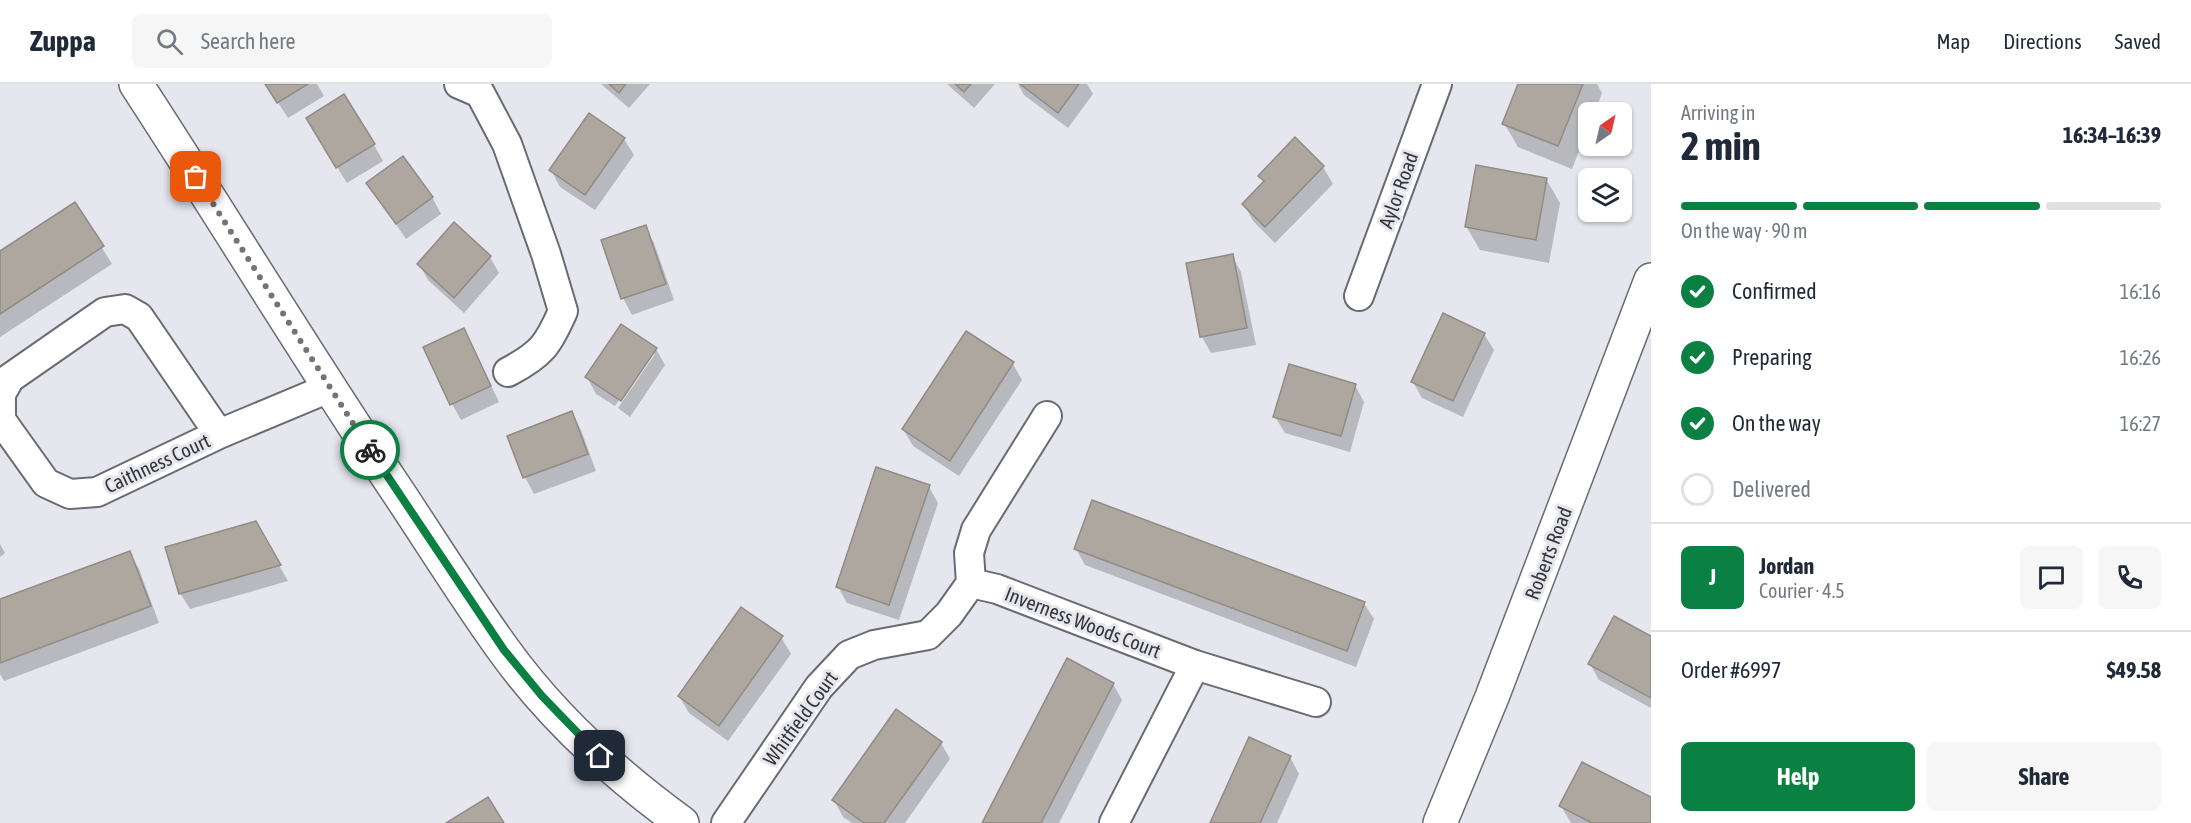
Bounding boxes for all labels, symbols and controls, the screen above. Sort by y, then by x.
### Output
search box [132,14,552,68]
text: Zuppa [30,25,96,57]
icon: search [153,25,186,58]
text: Search here [201,28,296,54]
text: Map [1936,29,1970,53]
text: Directions [2003,29,2082,53]
text: Saved [2115,29,2161,53]
text: Arriving in [1681,101,1755,124]
north arrow [1578,102,1632,156]
map controls [1578,102,1632,222]
text: 16:34–16:39 [2063,122,2161,148]
text: 2 min [1681,124,1761,168]
street label: Aylor Road [1374,149,1422,231]
pin [170,151,221,202]
icon: bag [179,160,212,193]
button: layers [1578,168,1632,222]
text: On the way · 90 m [1681,219,1807,242]
icon: check [1681,275,1714,308]
text: Confirmed [1732,278,1817,304]
text: 16:16 [2120,280,2161,303]
icon: check [1681,341,1714,374]
text: Preparing [1732,344,1812,370]
text: 16:26 [2120,346,2161,369]
icon: check [1681,407,1714,440]
text: On the way [1732,410,1821,436]
text: 16:27 [2120,412,2161,435]
courier [340,420,400,480]
street label: Caithness Court [101,428,214,497]
icon: bike [354,434,387,467]
text: Delivered [1732,476,1811,502]
street label: Roberts Road [1520,503,1576,603]
button: chat [2020,546,2083,609]
button: phone [2098,546,2161,609]
text: Jordan [1759,553,1814,579]
text: J [1709,564,1716,590]
text: Courier · 4.5 [1759,579,1845,602]
street label: Inverness Woods Court [1002,582,1164,662]
text: Order #6997 [1681,657,1781,683]
text: $49.58 [2106,657,2161,683]
street label: Whitfield Court [758,666,842,770]
pin [574,730,625,781]
icon: home [583,739,616,772]
button: Help [1681,742,1915,811]
button: Share [1927,742,2161,811]

